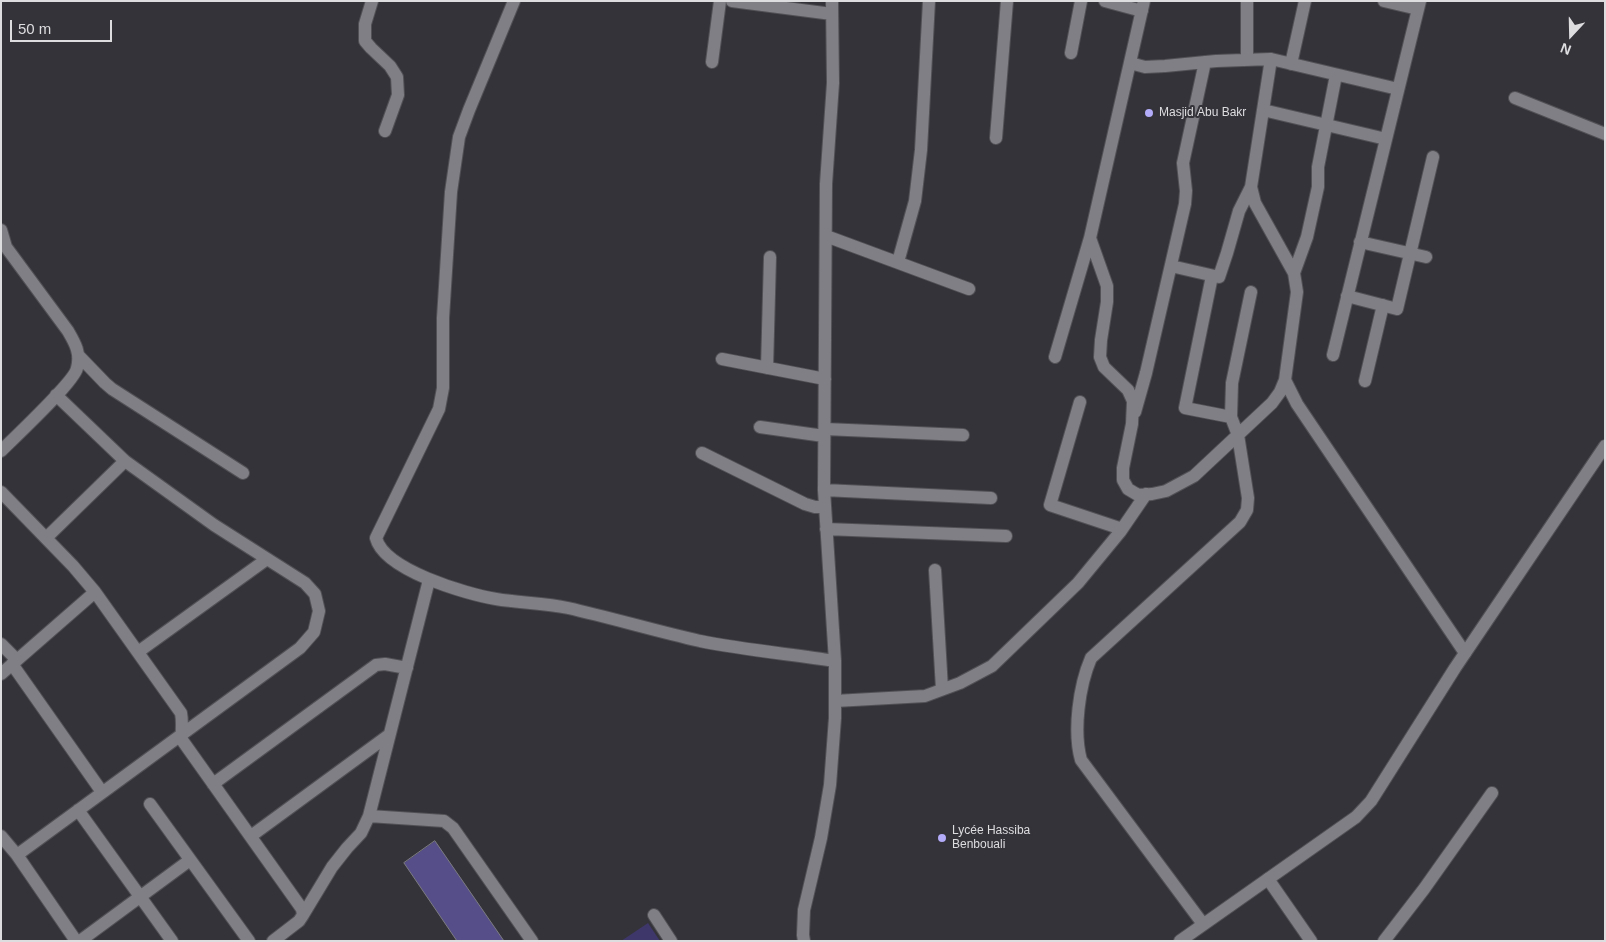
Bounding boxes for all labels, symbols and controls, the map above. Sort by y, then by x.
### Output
scale bar [12,10,115,42]
north arrow [1546,10,1596,60]
text: 50 m [18,20,51,37]
text: N [1558,40,1573,58]
place label: Masjid Abu Bakr [1159,106,1246,120]
marker: Masjid Abu Bakr [1143,107,1155,119]
place label: Lycée Hassiba Benbouali [952,824,1030,852]
marker: Lycée Hassiba Benbouali [936,832,948,844]

